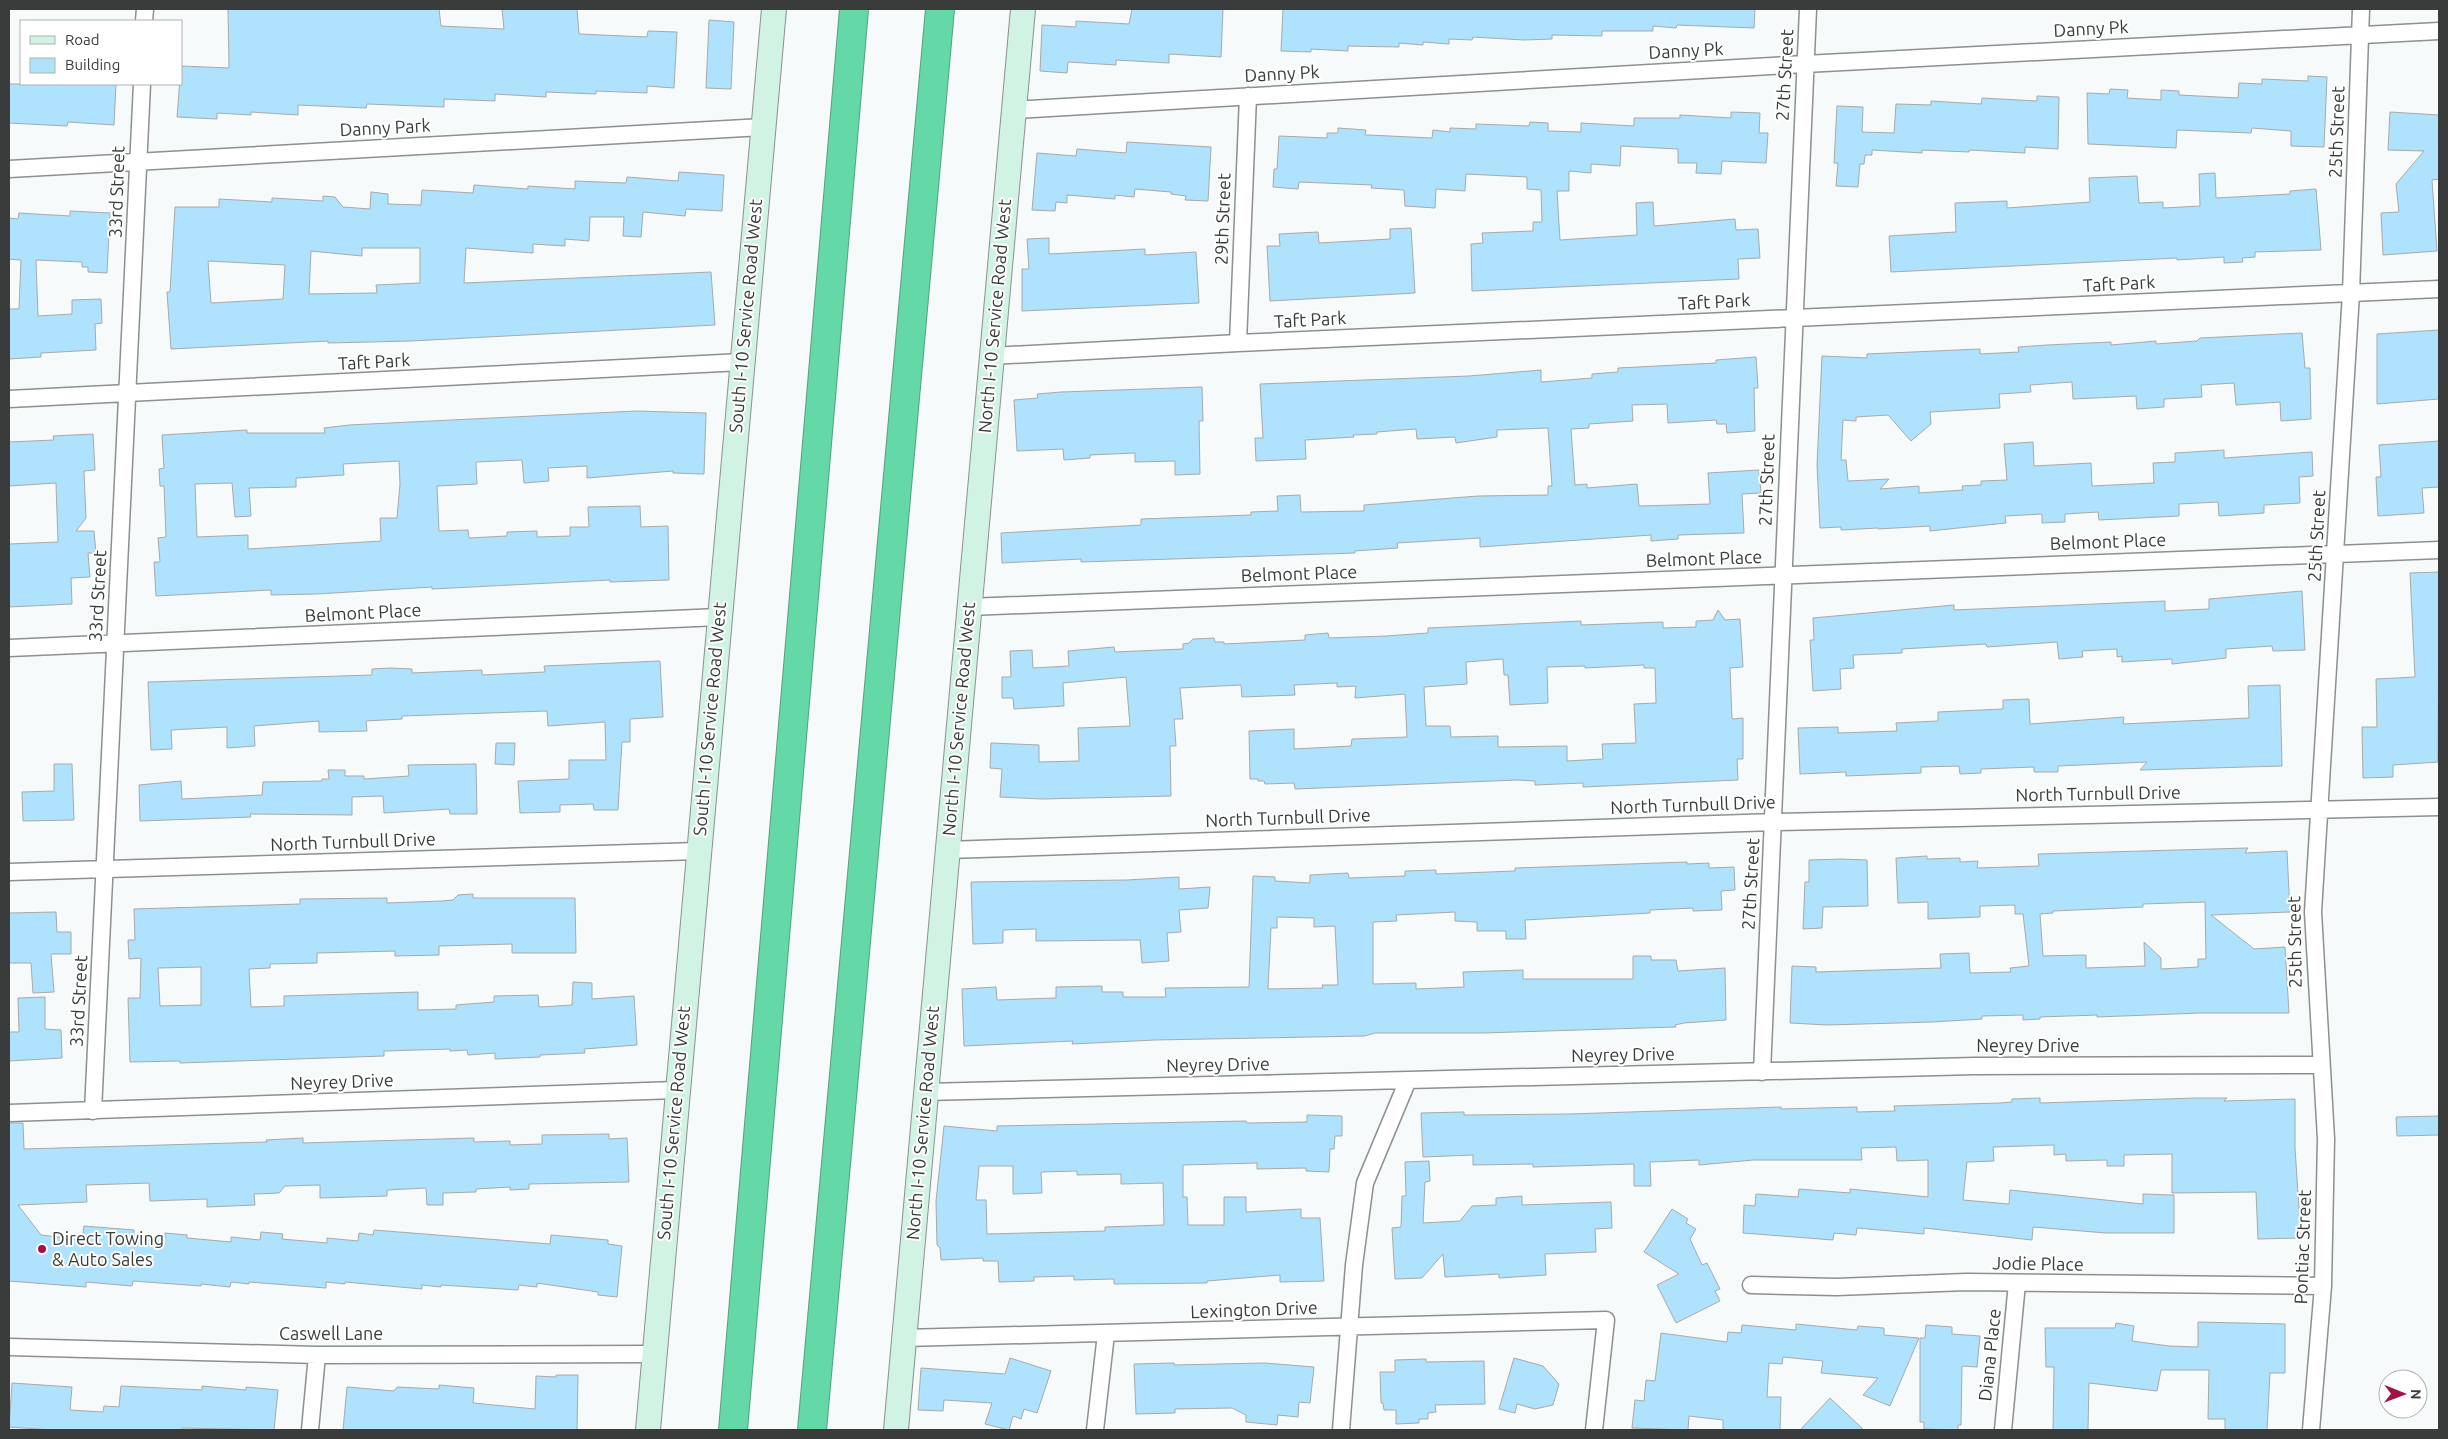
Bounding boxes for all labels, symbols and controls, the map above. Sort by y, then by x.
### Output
street label: Danny Pk [2053,16,2129,40]
legend [20,20,182,85]
street label: 27th Street [1772,28,1796,121]
text: Road [65,31,100,48]
street label: Danny Pk [1648,38,1724,62]
text: Building [65,56,120,73]
street label: Danny Pk [1244,61,1320,85]
street label: 25th Street [2324,86,2348,178]
street label: Danny Park [339,115,431,139]
street label: 33rd Street [104,146,128,238]
street label: 29th Street [1210,173,1234,265]
street label: South I-10 Service Road West [725,198,765,434]
street label: North I-10 Service Road West [974,198,1014,434]
street label: Taft Park [2082,271,2156,295]
street label: Taft Park [1677,289,1751,313]
street label: Taft Park [1273,307,1347,331]
street label: Taft Park [337,349,411,373]
street label: 27th Street [1754,434,1778,526]
street label: 25th Street [2304,489,2328,582]
street label: Belmont Place [2049,529,2167,553]
street label: Belmont Place [1645,546,1763,570]
street label: 33rd Street [85,549,109,642]
street label: Belmont Place [1240,561,1358,585]
street label: Belmont Place [304,599,422,625]
street label: South I-10 Service Road West [689,601,729,837]
street label: North I-10 Service Road West [938,601,978,837]
street label: North Turnbull Drive [2015,782,2181,804]
street label: North Turnbull Drive [1610,791,1776,817]
street label: North Turnbull Drive [1205,804,1371,830]
street label: North Turnbull Drive [270,828,436,854]
street label: 27th Street [1738,837,1762,930]
street label: 25th Street [2283,896,2305,988]
street label: 33rd Street [66,954,90,1047]
street label: South I-10 Service Road West [653,1005,693,1241]
street label: North I-10 Service Road West [902,1005,942,1241]
street label: Neyrey Drive [1976,1035,2080,1055]
street label: Neyrey Drive [1571,1043,1675,1065]
street label: Neyrey Drive [1166,1053,1270,1075]
street label: Neyrey Drive [290,1069,394,1093]
street label: Pontiac Street [2290,1189,2314,1305]
place label: Direct Towing & Auto Sales [52,1228,164,1269]
marker: Direct Towing & Auto Sales [36,1243,48,1255]
street label: Jodie Place [1992,1252,2084,1274]
street label: Lexington Drive [1190,1297,1318,1321]
street label: Diana Place [1974,1308,2004,1402]
street label: Caswell Lane [279,1323,383,1343]
north arrow [2378,1369,2428,1419]
text: N [2408,1389,2424,1400]

